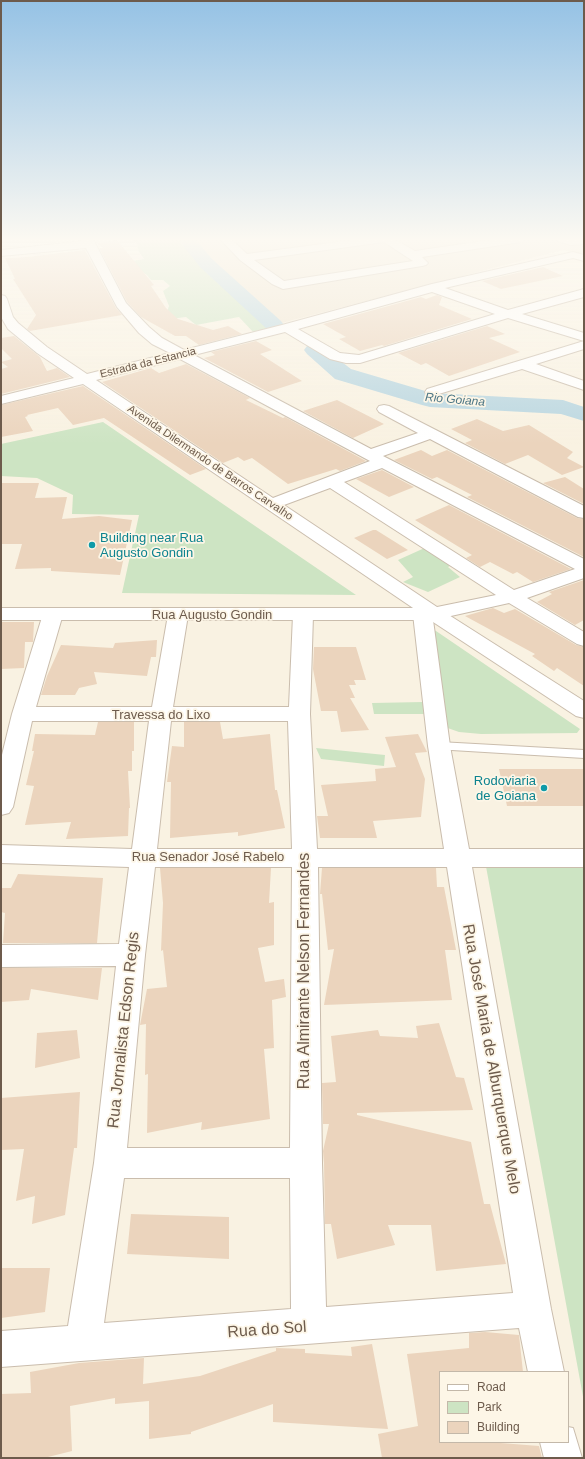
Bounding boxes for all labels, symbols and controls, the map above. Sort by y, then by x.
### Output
street label: Estrada da Estancia [99,345,197,381]
water label: Rio Goiana [424,390,486,410]
street label: Avenida Dilermando de Barros Carvalho [125,403,295,523]
place label: Building near Rua Augusto Gondin [100,530,203,561]
marker: Building near Rua Augusto Gondin [87,540,97,550]
street label: Rua Augusto Gondin [152,607,272,623]
street label: Travessa do Lixo [112,707,210,723]
place label: Rodoviaria de Goiana [474,773,536,804]
marker: Rodoviaria de Goiana [539,783,549,793]
street label: Rua Senador José Rabelo [132,849,284,865]
street label: Rua Almirante Nelson Fernandes [295,853,315,1089]
street label: Rua José Maria de Alburquerque Melo [458,922,524,1196]
street label: Rua Jornalista Edson Regis [104,931,144,1129]
street label: Rua do Sol [227,1318,307,1342]
legend [439,1371,569,1443]
text: Road [477,1380,506,1394]
text: Park [477,1400,502,1414]
text: Building [477,1420,520,1434]

